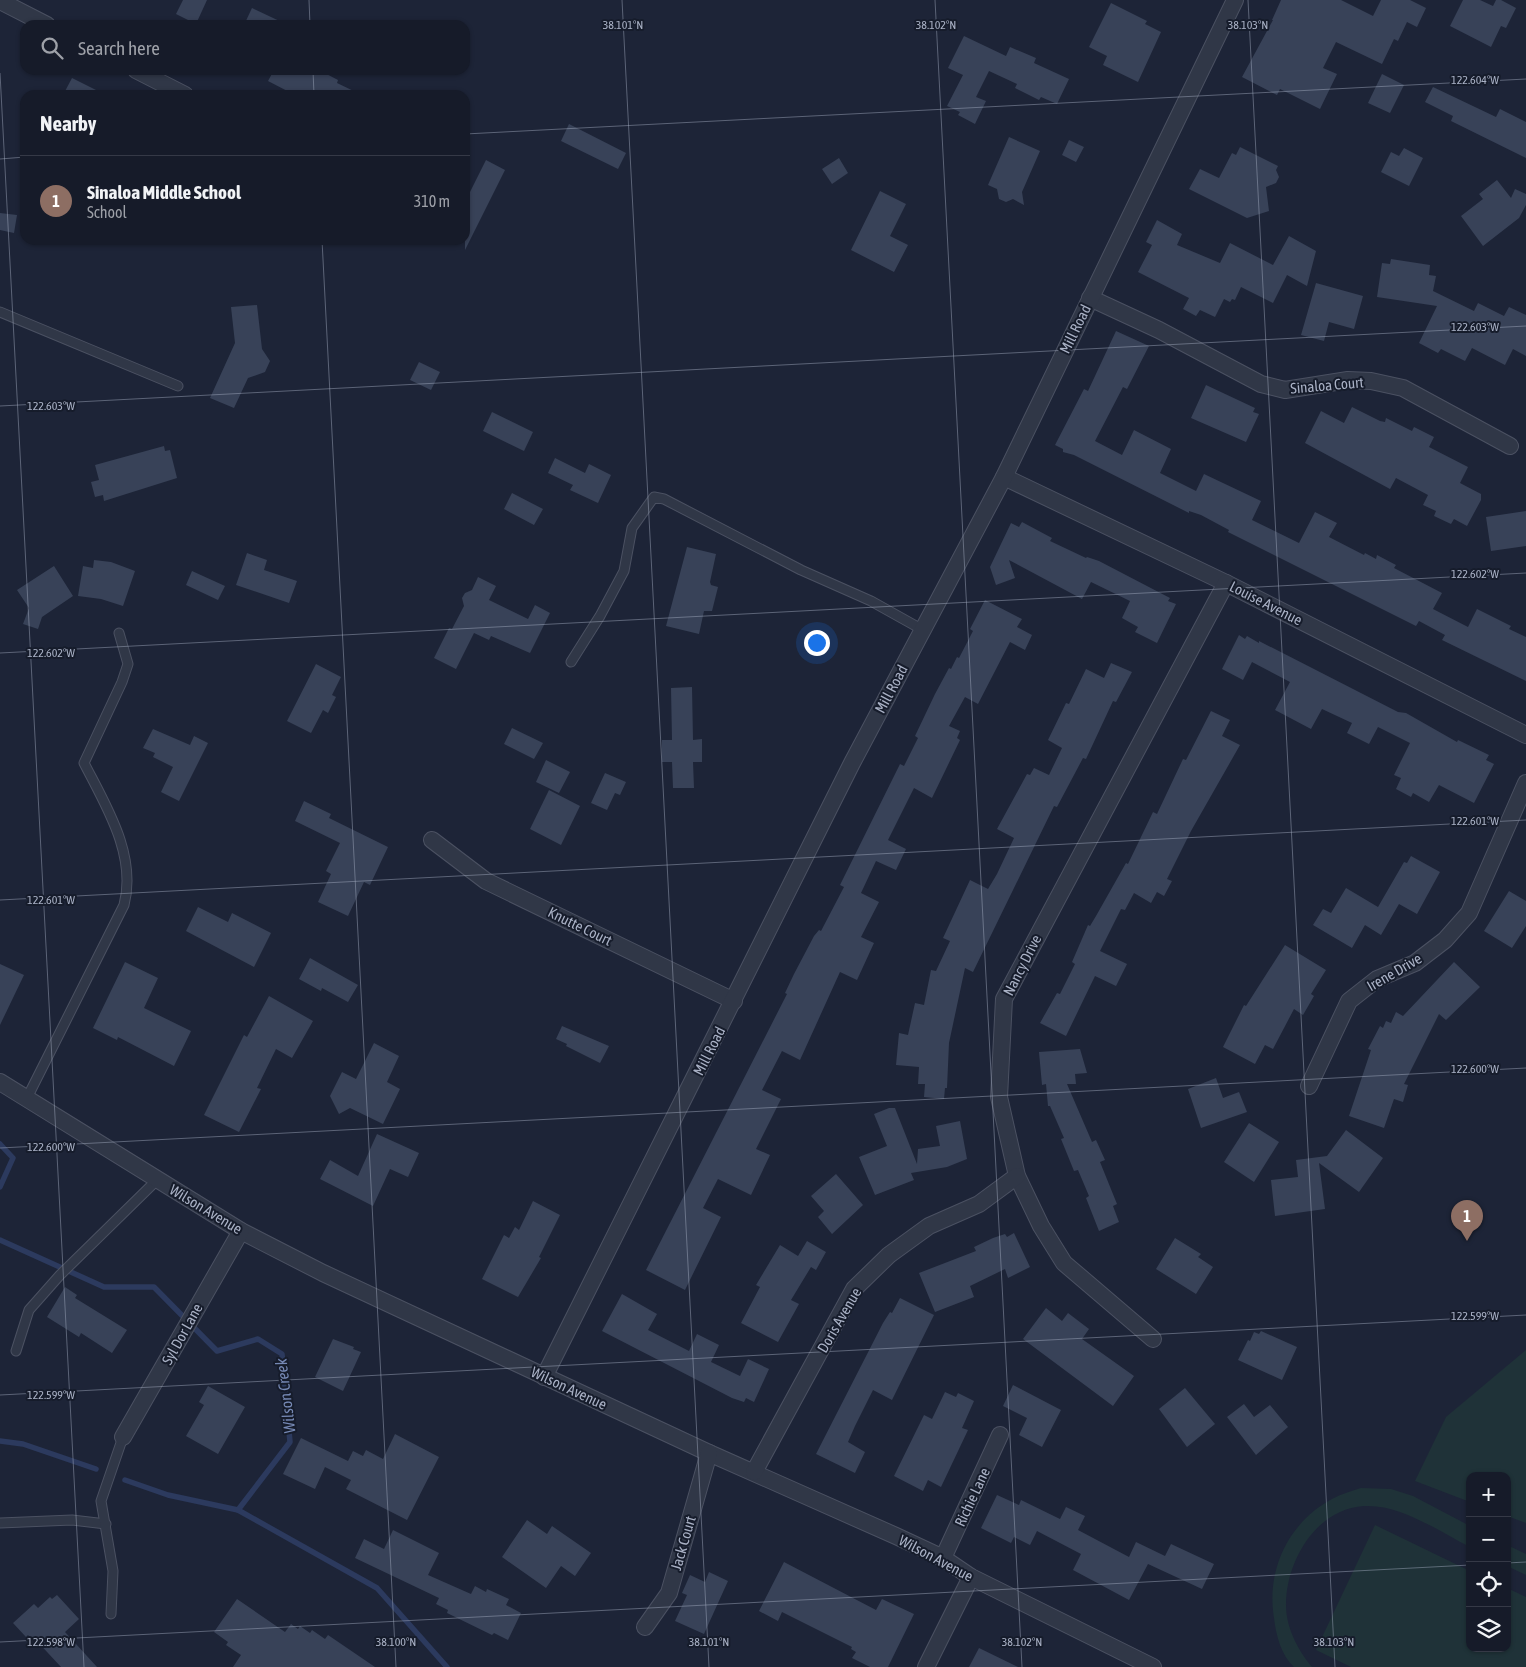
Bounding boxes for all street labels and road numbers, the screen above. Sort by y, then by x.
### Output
street label: Mill Road [1056,302,1094,356]
street label: Sinaloa Court [1290,373,1364,397]
street label: Louise Avenue [1227,577,1305,629]
street label: Mill Road [871,662,911,716]
street label: Knutte Court [545,903,615,949]
street label: Nancy Drive [999,932,1045,998]
street label: Irene Drive [1364,949,1425,994]
street label: Mill Road [690,1024,728,1078]
street label: Wilson Avenue [167,1181,245,1237]
street label: Doris Avenue [814,1284,865,1356]
street label: Syl Dor Lane [158,1300,206,1367]
street label: Wilson Avenue [528,1363,610,1413]
street label: Richie Lane [951,1465,993,1529]
street label: Jack Court [667,1514,699,1572]
street label: Wilson Avenue [896,1531,976,1585]

